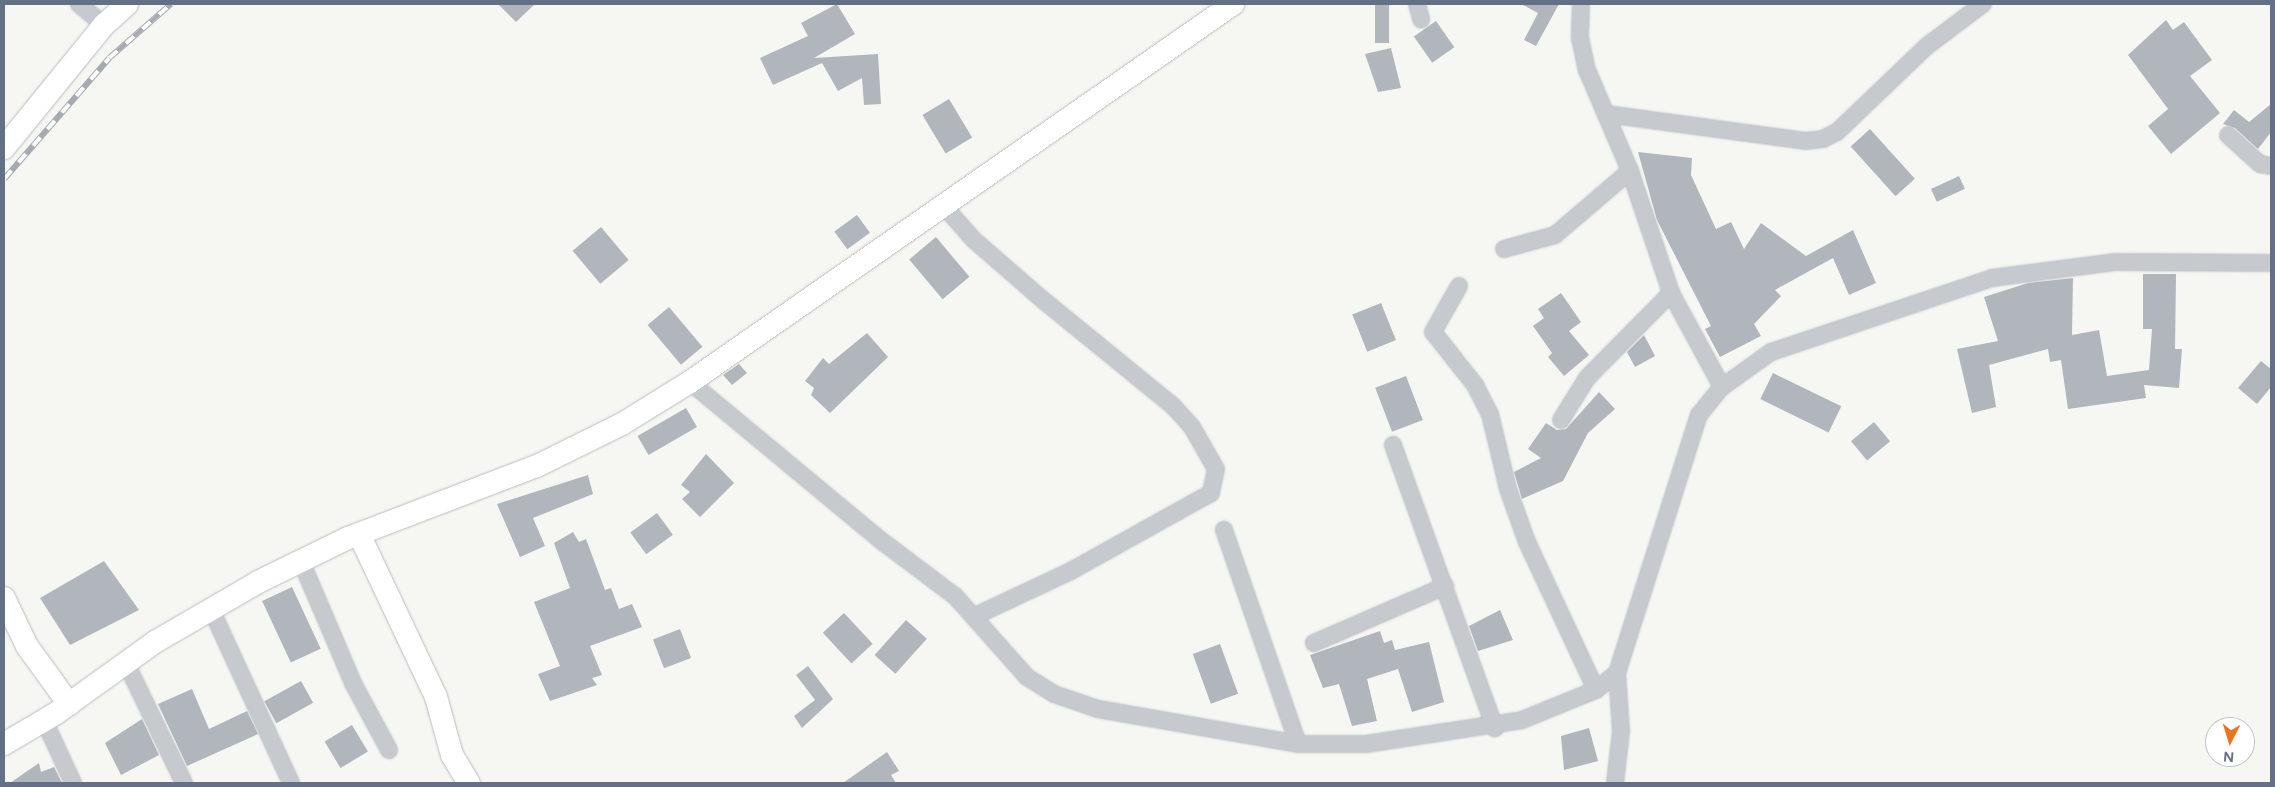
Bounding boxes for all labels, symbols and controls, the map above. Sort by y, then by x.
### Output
north arrow [2205,717,2255,767]
text: N [2223,748,2235,765]

